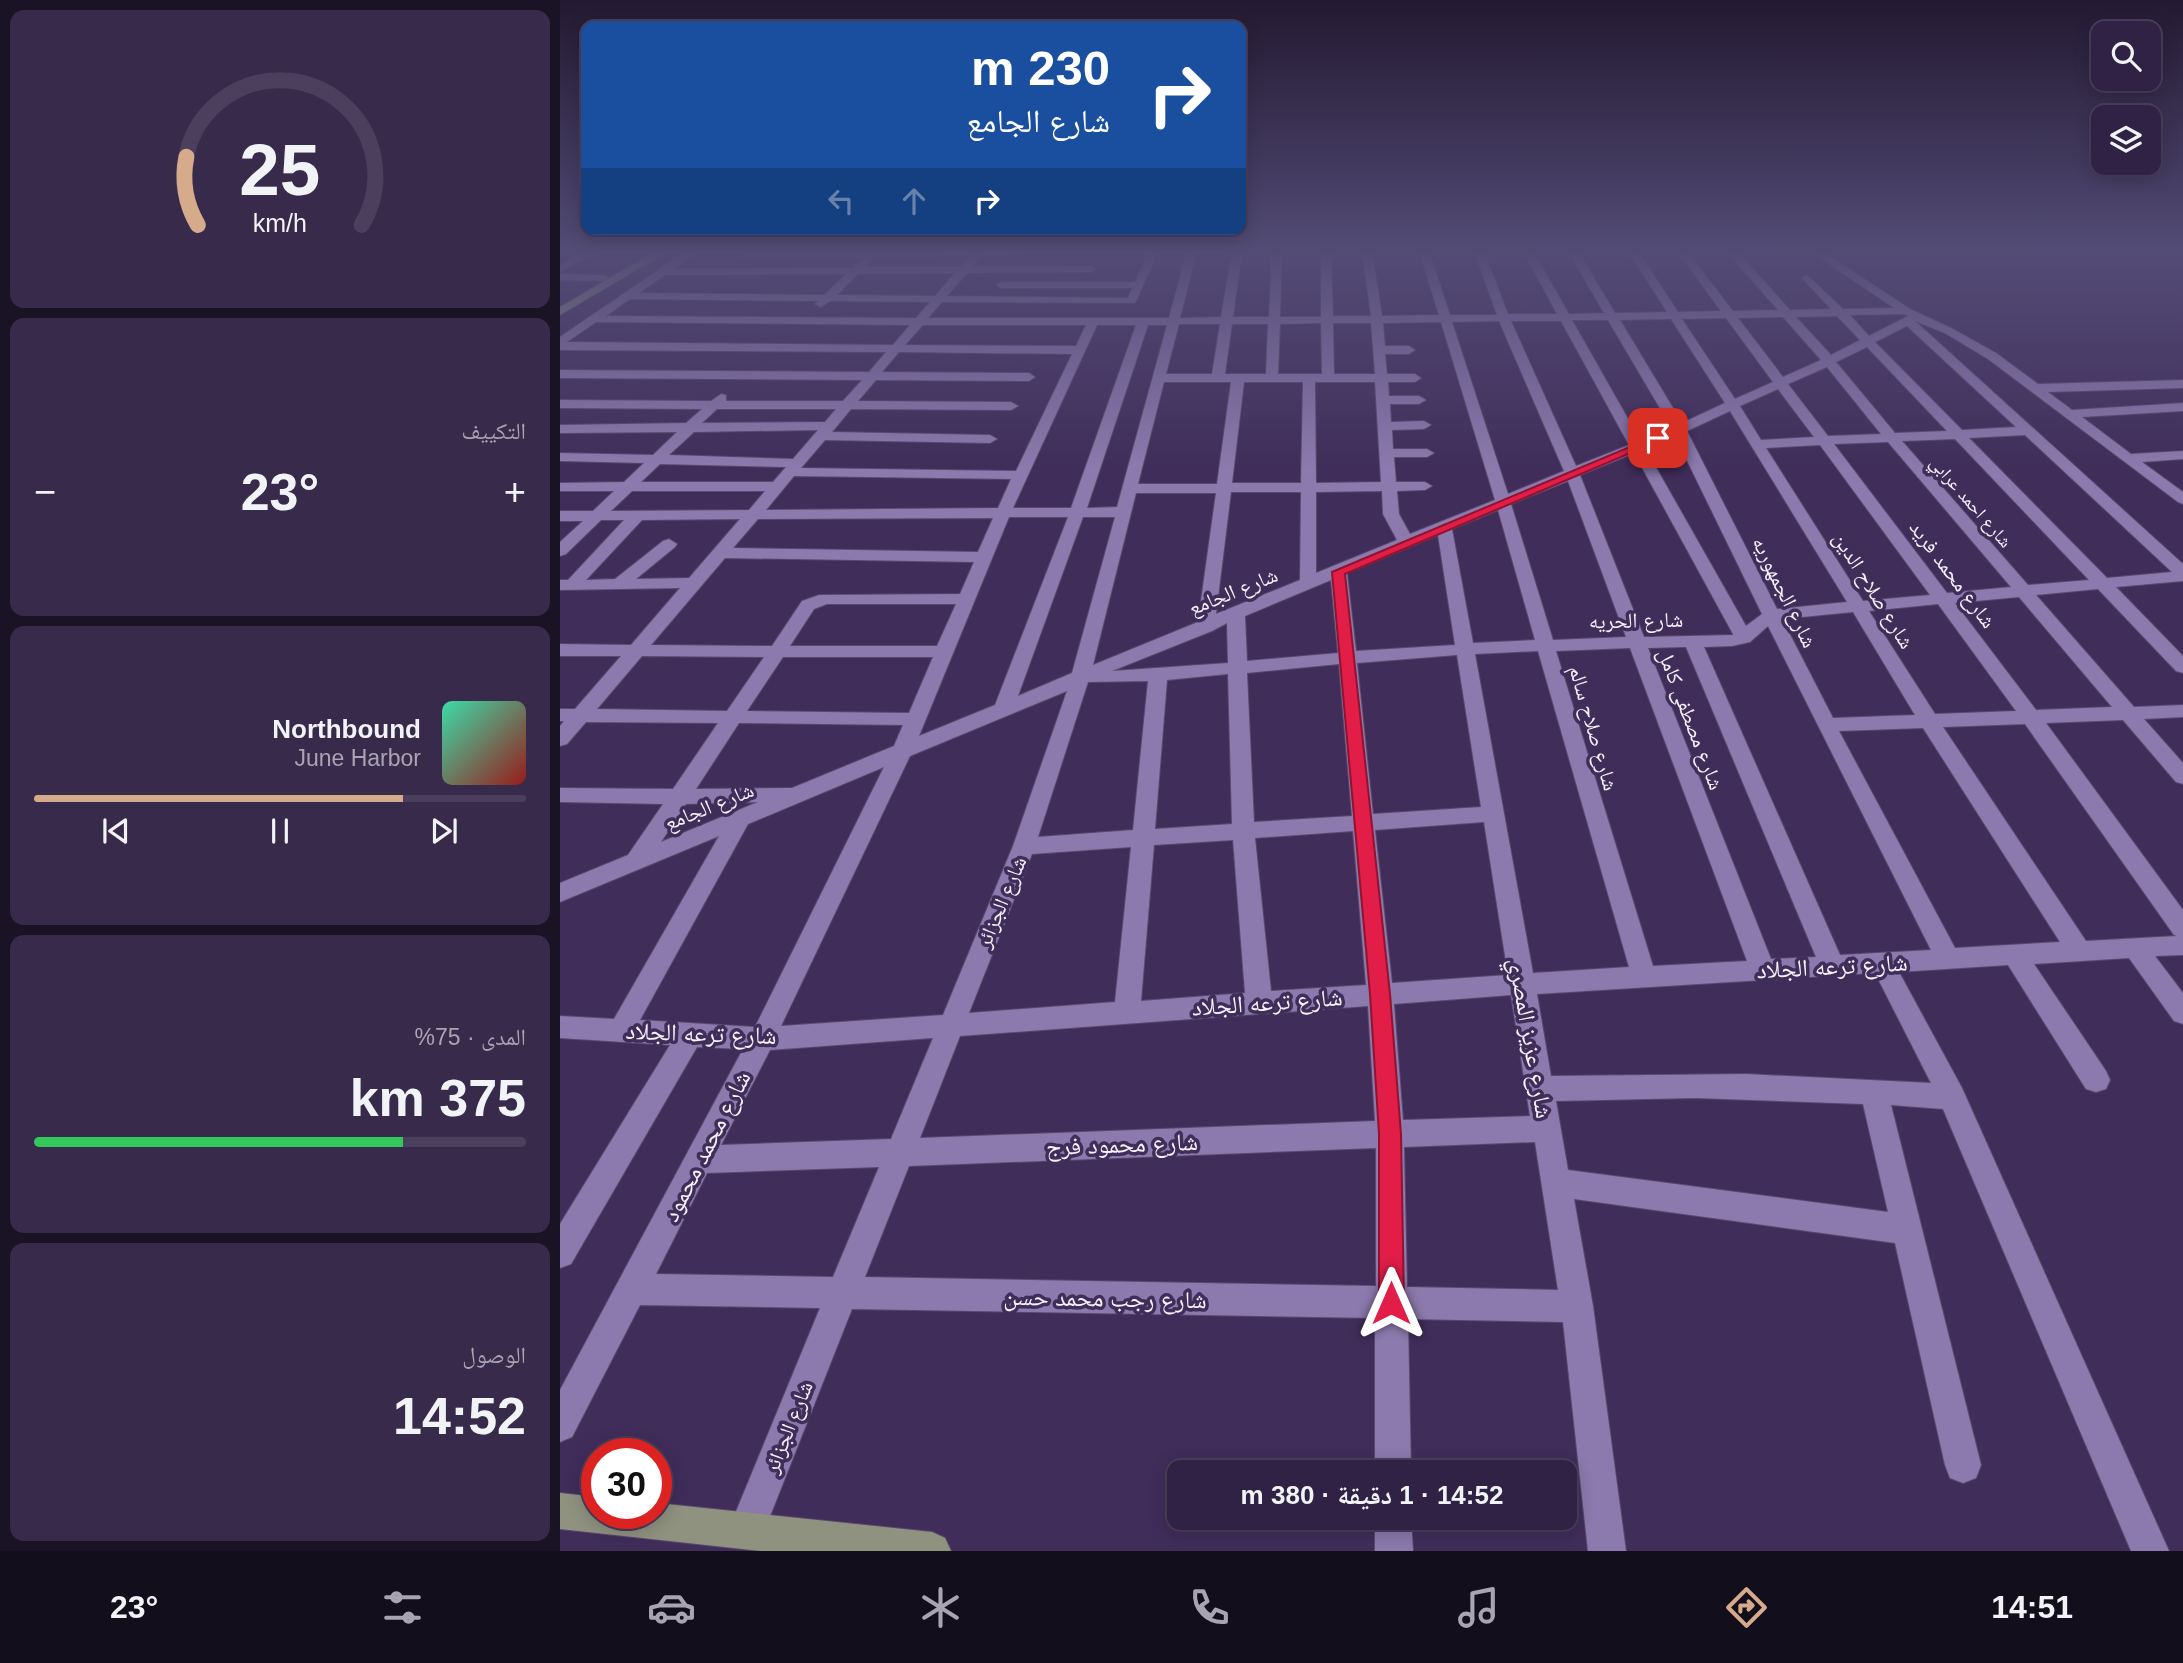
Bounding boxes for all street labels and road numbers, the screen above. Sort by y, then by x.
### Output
street label: شارع احمد عرابي [1923,452,2016,555]
street label: شارع محمد فريد [1904,516,2001,633]
street label: شارع صلاح الدين [1827,527,1919,654]
street label: شارع الجمهوريه [1746,533,1822,652]
street label: شارع الجامع [1185,563,1282,621]
street label: شارع الحريه [1589,608,1683,634]
street label: شارع مصطفى كامل [1652,645,1728,794]
street label: شارع صلاح سالم [1562,663,1623,794]
street label: شارع الجامع [661,778,758,836]
street label: شارع الجزائر [971,853,1032,953]
street label: شارع ترعه الجلاد [1756,949,1908,985]
street label: شارع عزيز المصري [1498,956,1558,1121]
street label: شارع ترعه الجلاد [1191,983,1344,1023]
street label: شارع ترعه الجلاد [625,1017,777,1051]
street label: شارع محمد محمود [656,1066,757,1227]
street label: شارع محمود فرج [1046,1128,1199,1162]
street label: شارع رجب محمد حسن [1003,1283,1207,1315]
street label: شارع الجزائر [759,1378,819,1478]

